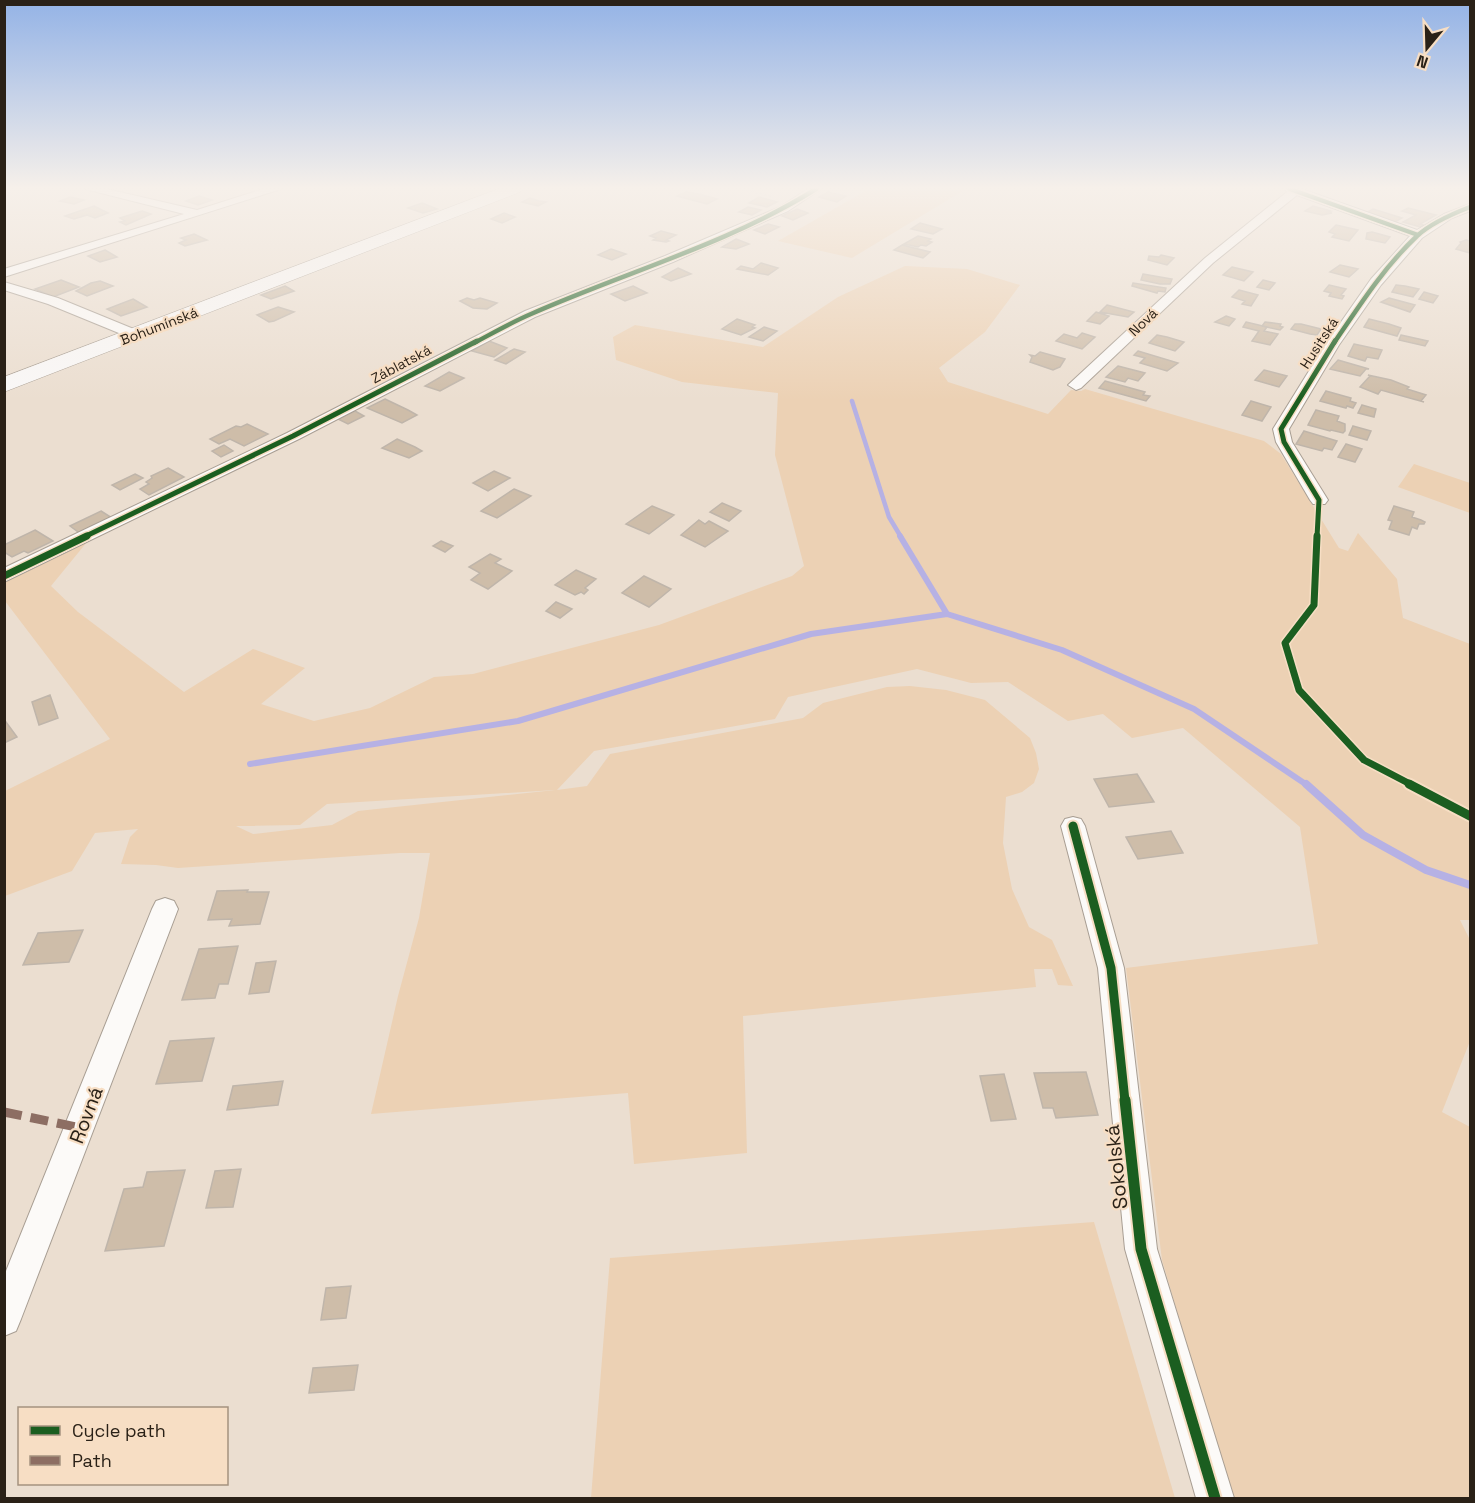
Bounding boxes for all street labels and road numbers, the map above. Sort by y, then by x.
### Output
street label: Bohumínská [118,303,200,349]
street label: Nová [1125,304,1161,340]
street label: Husitská [1296,314,1342,372]
street label: Záblatská [368,341,434,387]
street label: Rovná [63,1083,109,1147]
street label: Sokolská [1099,1124,1133,1210]

